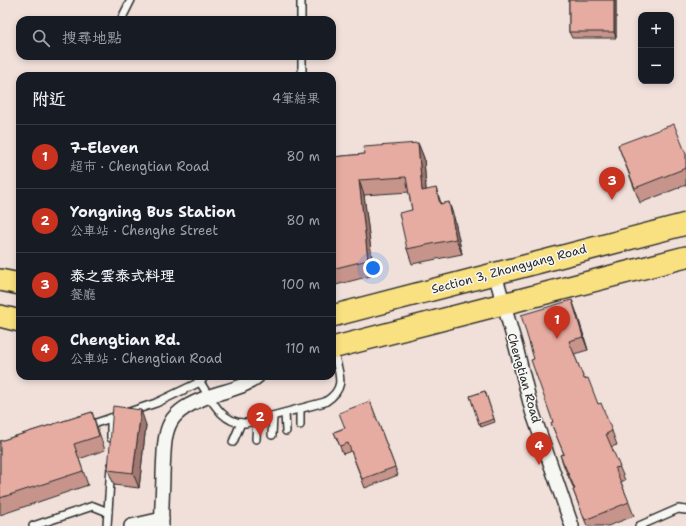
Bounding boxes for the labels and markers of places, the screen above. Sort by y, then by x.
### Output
pin: 3 [599,167,625,200]
pin: 1 [544,306,570,339]
pin: 2 [247,403,273,436]
pin: 4 [526,432,552,465]

